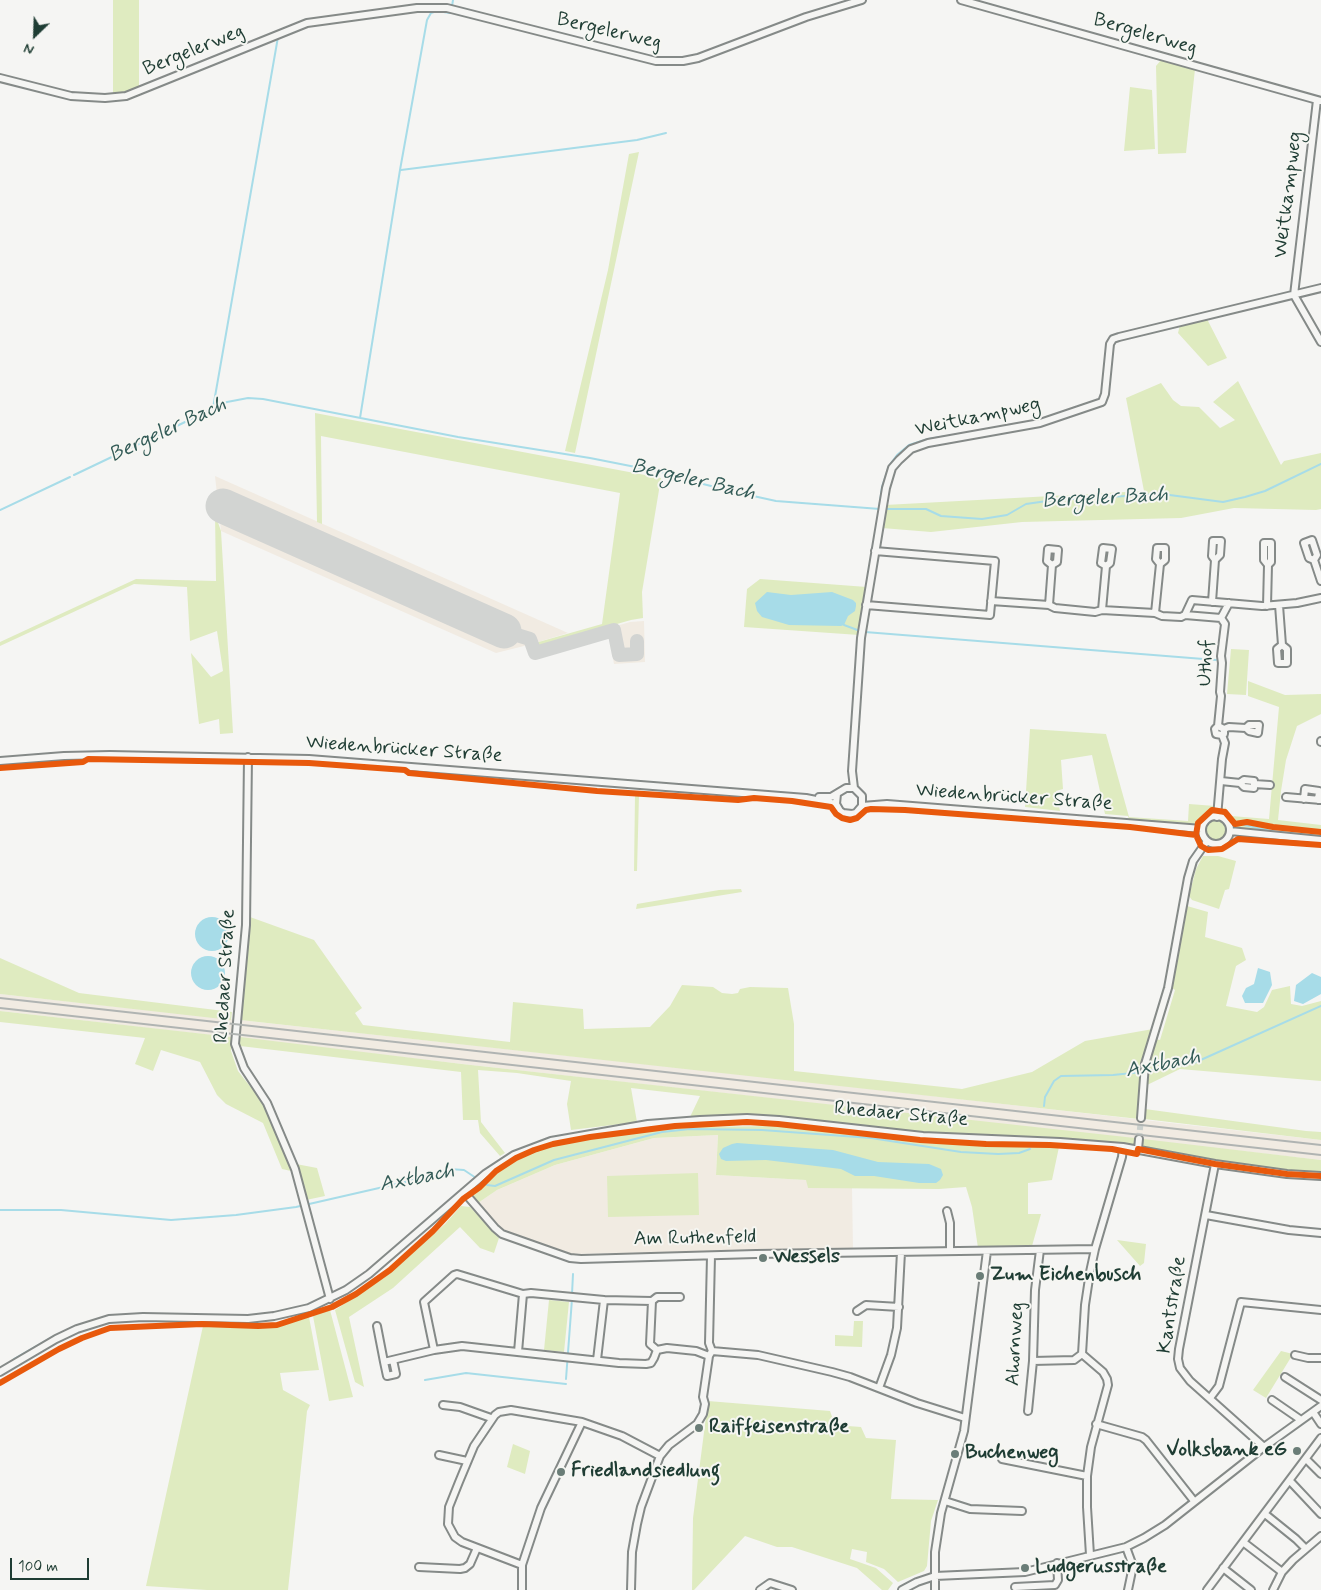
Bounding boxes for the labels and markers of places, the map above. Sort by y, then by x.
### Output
place label: Wessels [773,1246,840,1270]
marker: Wessels [757,1252,769,1264]
place label: Zum Eichenbusch [990,1264,1141,1288]
marker: Zum Eichenbusch [974,1270,986,1282]
place label: Raiffeisenstraße [709,1416,849,1440]
marker: Raiffeisenstraße [693,1422,705,1434]
place label: Volksbank eG [1166,1439,1287,1463]
place label: Buchenweg [965,1442,1059,1466]
marker: Volksbank eG [1291,1445,1303,1457]
marker: Buchenweg [949,1448,961,1460]
place label: Friedlandsiedlung [571,1460,720,1484]
marker: Friedlandsiedlung [555,1466,567,1478]
place label: Ludgerusstraße [1035,1556,1167,1580]
marker: Ludgerusstraße [1019,1562,1031,1574]

